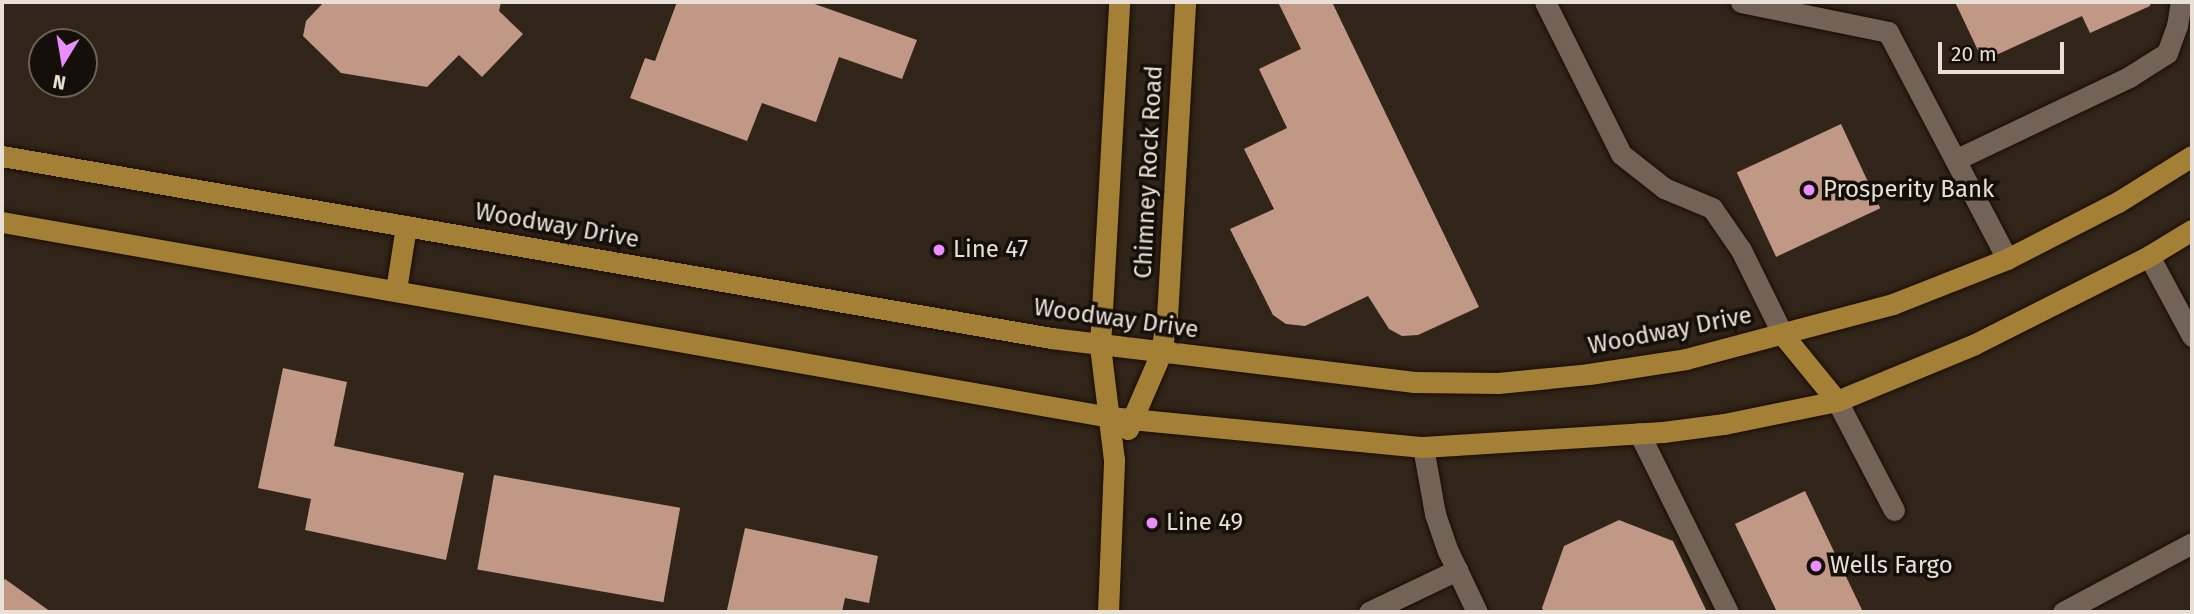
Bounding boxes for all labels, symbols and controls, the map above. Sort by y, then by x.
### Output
north arrow [28,28,98,98]
scale bar [1942,28,2068,72]
text: 20 m [1951,41,1997,67]
street label: Chimney Rock Road [1129,65,1169,279]
text: N [51,70,68,95]
place label: Prosperity Bank [1823,176,1994,204]
marker: Prosperity Bank [1801,182,1817,198]
street label: Woodway Drive [473,197,641,255]
place label: Line 47 [953,236,1028,264]
marker: Line 47 [931,242,947,258]
street label: Woodway Drive [1032,293,1200,345]
street label: Woodway Drive [1586,301,1754,361]
place label: Line 49 [1166,509,1243,537]
marker: Line 49 [1144,515,1160,531]
place label: Wells Fargo [1830,552,1953,580]
marker: Wells Fargo [1808,558,1824,574]

